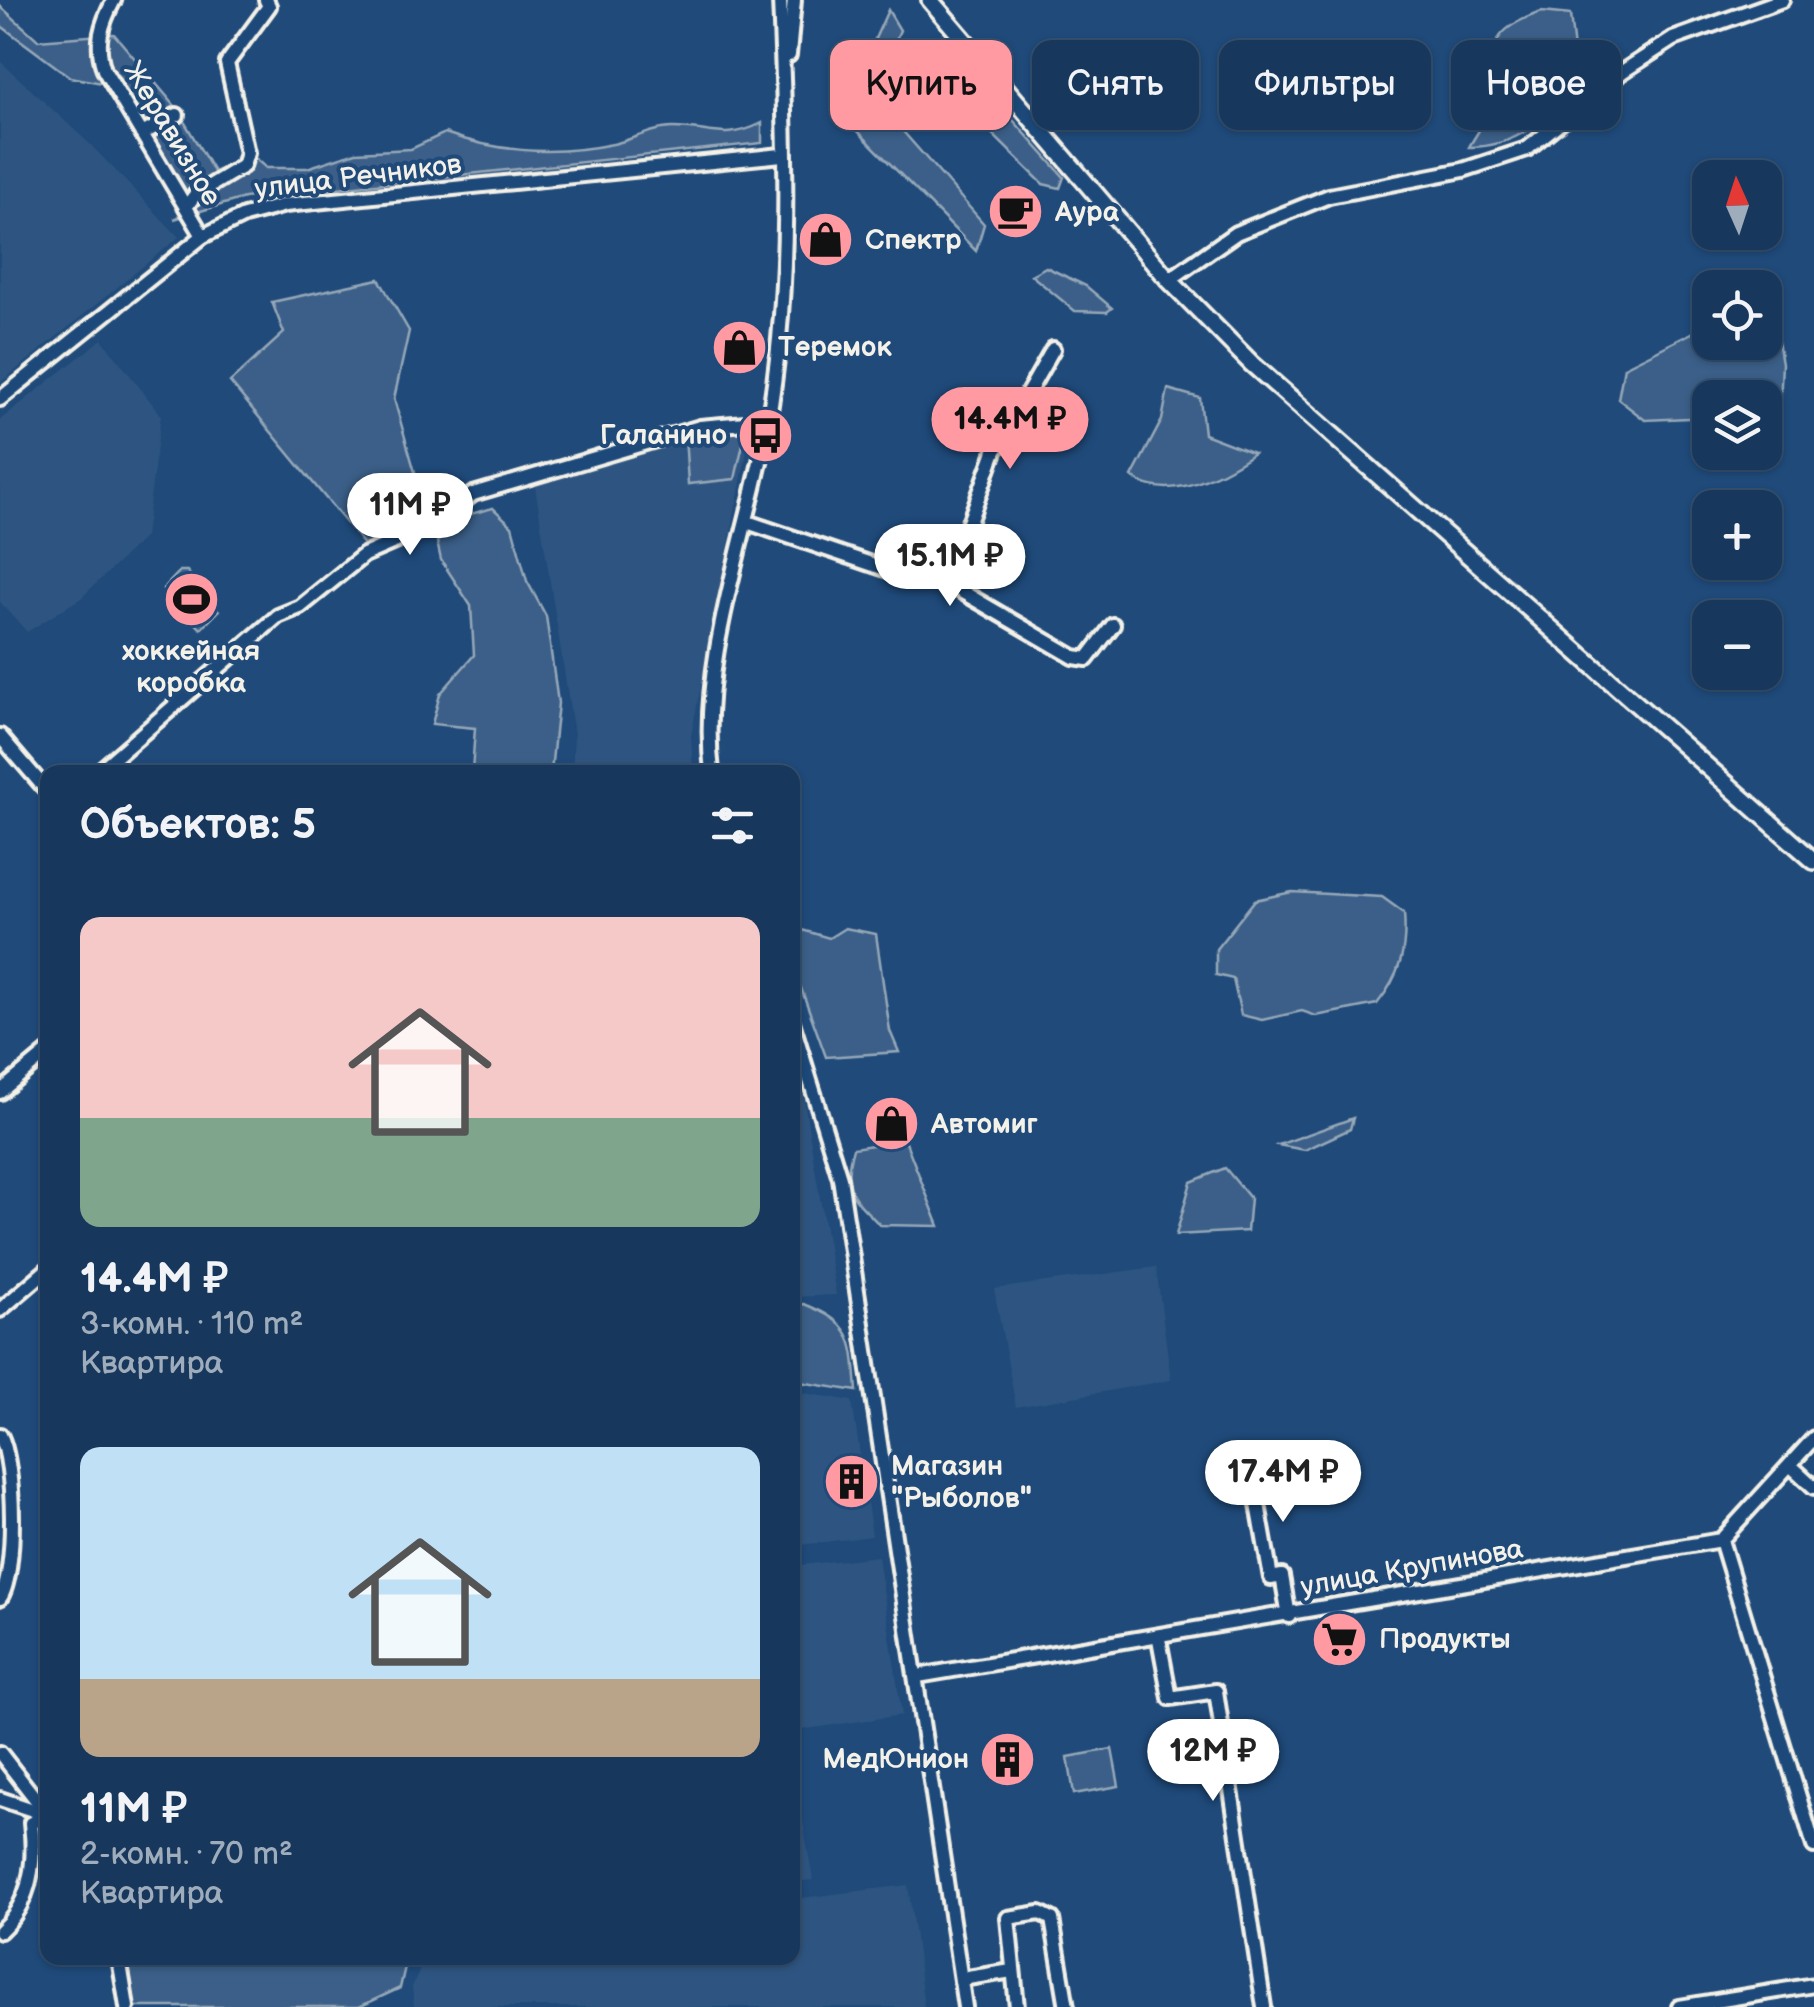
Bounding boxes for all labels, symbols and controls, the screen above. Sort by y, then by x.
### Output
chip: Купить [830,40,1012,130]
chip: Снять [1032,40,1199,130]
chip: Фильтры [1219,40,1431,130]
chip: Новое [1451,40,1621,130]
street label: Жеравизное [116,56,228,212]
street label: улица Речников [253,148,464,206]
north arrow [1692,160,1782,250]
map controls [1692,160,1782,690]
cafe icon: Аура [986,182,1046,242]
place label: Аура [1054,196,1120,229]
shop icon: Спектр [796,210,856,270]
place label: Спектр [865,224,962,257]
button: locate [1692,270,1782,360]
shop icon: Теремок [709,317,769,377]
place label: Теремок [778,331,892,364]
button: layers [1692,380,1782,470]
pin: 14.4M ₽ [918,387,1102,472]
text: 14.4M ₽ [953,400,1067,439]
bus stop icon: Галанино [736,405,796,465]
place label: Галанино [600,419,727,452]
pin: 11M ₽ [340,473,480,558]
text: 11M ₽ [369,486,451,525]
button: + [1692,490,1782,580]
pin: 15.1M ₽ [858,524,1042,609]
text: 15.1M ₽ [896,537,1004,576]
sports icon: хоккейная коробка [161,570,221,630]
button: − [1692,600,1782,690]
place label: хоккейная коробка [122,635,260,700]
icon: filters [705,798,760,853]
text: Объектов: 5 [80,800,316,851]
icon: home [330,982,510,1162]
shop icon: Автомиг [862,1094,922,1154]
place label: Автомиг [930,1108,1038,1141]
text: 14.4M ₽ [80,1254,228,1305]
text: 3-комн. · 110 m² [80,1305,303,1344]
text: Квартира [80,1344,223,1383]
pin: 17.4M ₽ [1191,1440,1375,1525]
place label: Магазин "Рыболов" [891,1450,1032,1515]
building icon: Магазин "Рыболов" [822,1452,882,1512]
text: 17.4M ₽ [1227,1453,1339,1492]
icon: home [330,1512,510,1692]
street label: улица Крупинова [1298,1532,1526,1604]
supermarket icon: Продукты [1310,1609,1370,1669]
place label: Продукты [1379,1623,1511,1656]
pin: 12M ₽ [1143,1719,1283,1804]
building icon: МедЮнион [978,1729,1038,1789]
text: 12M ₽ [1169,1732,1257,1771]
place label: МедЮнион [822,1743,969,1776]
text: 11M ₽ [80,1784,187,1835]
text: 2-комн. · 70 m² [80,1835,293,1874]
text: Квартира [80,1874,223,1913]

